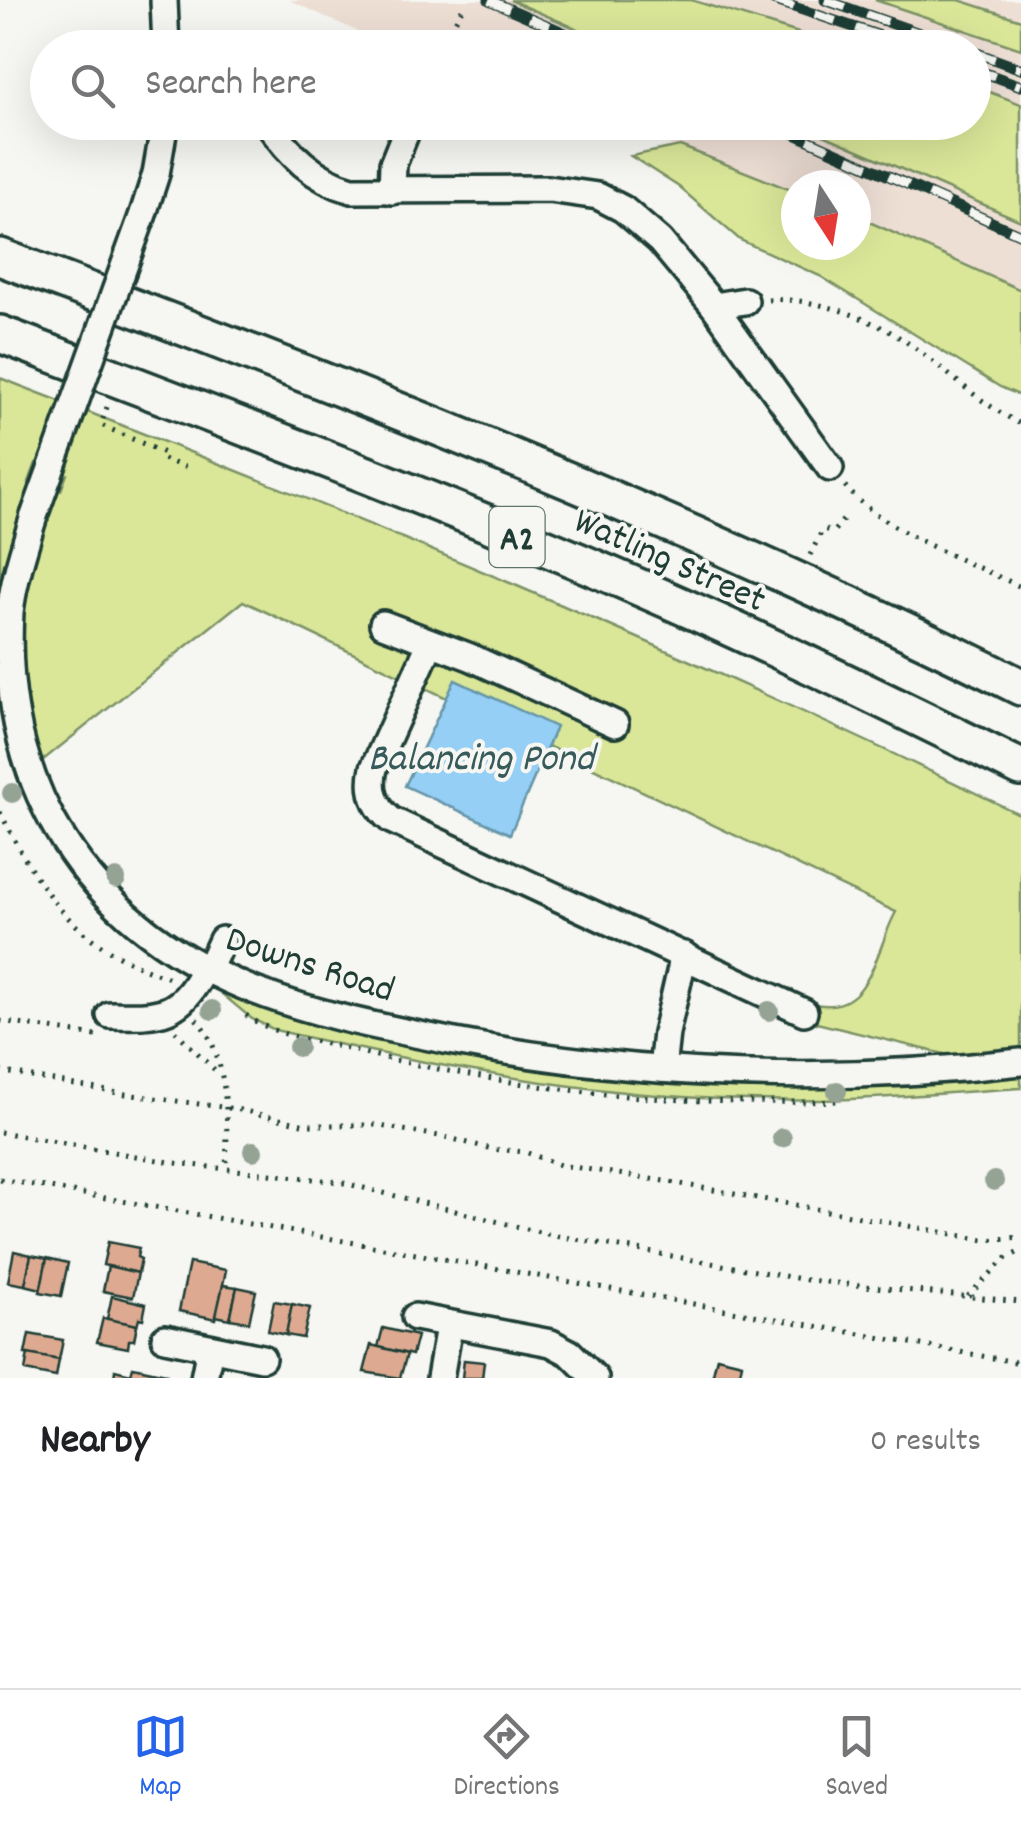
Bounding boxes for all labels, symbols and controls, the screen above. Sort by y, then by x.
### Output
search box [30,30,991,140]
icon: search [65,58,120,113]
text: Search here [145,58,317,113]
north arrow [781,170,871,260]
street label: Watling Street [564,496,774,630]
road number: A2 [490,507,544,567]
water label: Balancing Pond [368,733,599,790]
street label: Downs Road [218,914,401,1020]
text: Nearby [40,1413,150,1473]
text: 0 results [870,1420,981,1466]
tab: Map [133,1709,188,1809]
tab: Directions [454,1709,560,1809]
tab: Saved [826,1709,888,1809]

